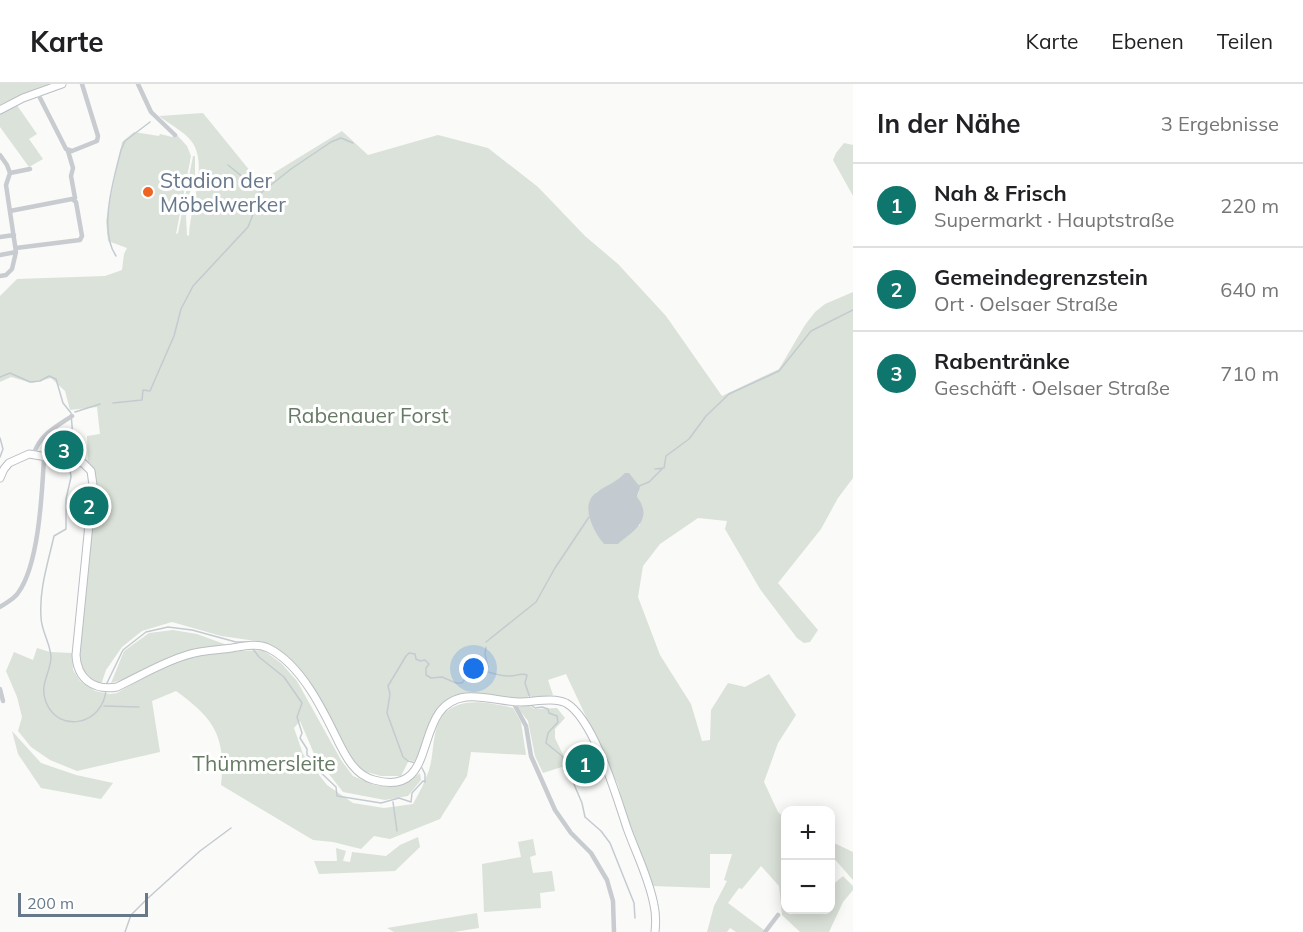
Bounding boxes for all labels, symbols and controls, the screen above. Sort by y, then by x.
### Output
text: Karte [30,24,104,59]
text: Karte [1026,28,1078,54]
text: Ebenen [1111,28,1184,54]
text: Teilen [1217,28,1273,54]
text: In der Nähe [877,107,1021,140]
text: 3 Ergebnisse [1161,111,1279,136]
place label: Stadion der Möbelwerker [160,167,286,217]
text: Nah & Frisch [934,179,1067,207]
marker: Stadion der Möbelwerker [141,185,155,199]
text: 1 [891,193,903,218]
text: 220 m [1220,193,1279,218]
text: Supermarkt · Hauptstraße [934,207,1174,232]
text: Gemeindegrenzstein [934,263,1148,291]
text: 2 [891,277,903,302]
text: 640 m [1220,277,1279,302]
text: Ort · Oelsaer Straße [934,291,1118,316]
text: Rabentränke [934,347,1070,375]
text: 3 [891,361,903,386]
text: 710 m [1220,361,1279,386]
text: Geschäft · Oelsaer Straße [934,375,1170,400]
park label: Rabenauer Forst [287,402,449,428]
pin: 3 [44,428,84,472]
pin: 2 [70,484,109,528]
your location [459,654,488,683]
pin: 1 [566,742,604,786]
park label: Thümmersleite [192,750,336,776]
map controls [781,806,835,914]
button: + [781,806,835,860]
button: − [781,860,835,914]
scale bar [18,890,148,918]
text: 200 m [27,893,74,913]

